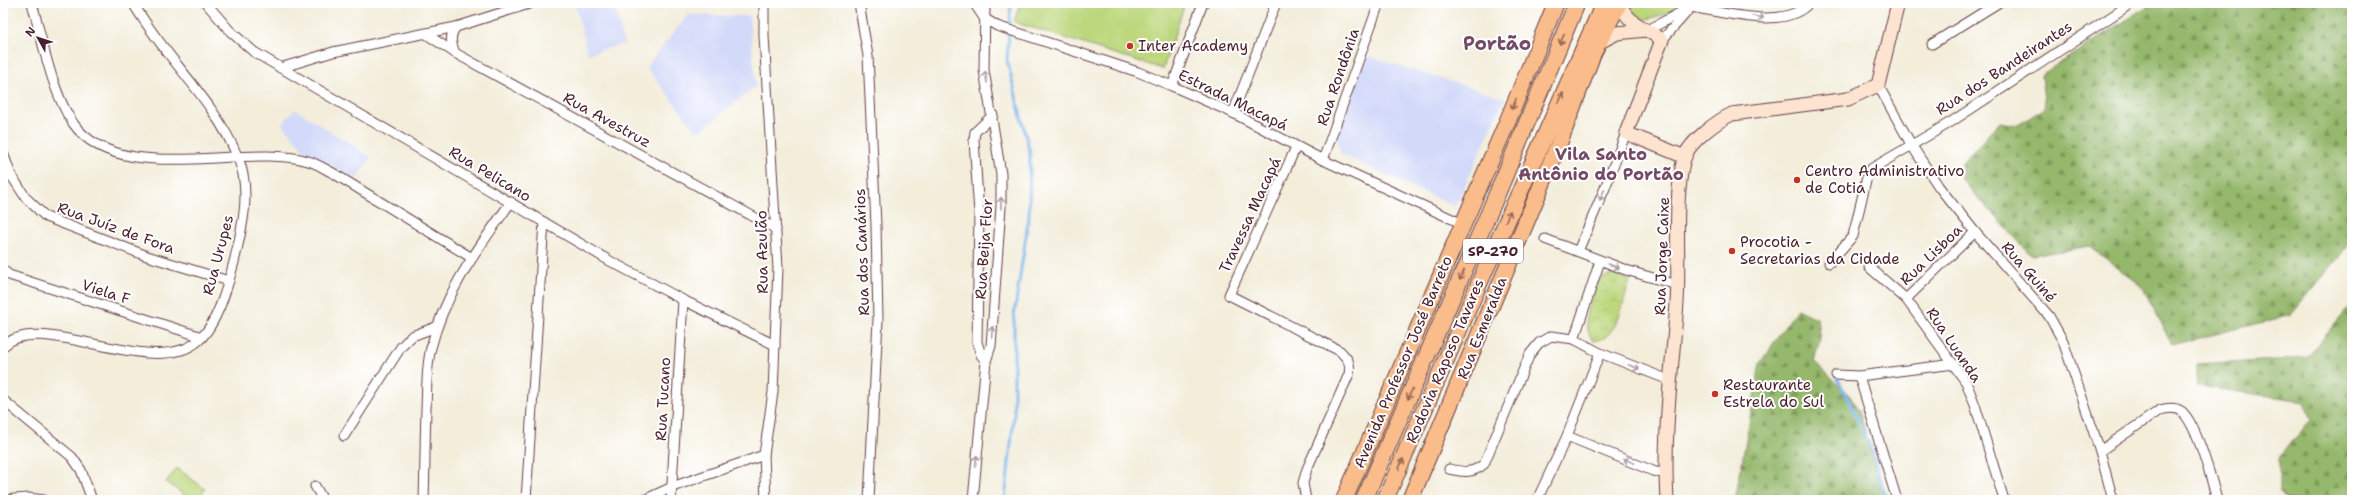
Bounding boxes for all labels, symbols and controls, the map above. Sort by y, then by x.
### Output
one-way arrow [1751,13,1764,21]
street label: Rua dos Bandeirantes [1932,16,2076,120]
north arrow [18,18,58,58]
text: N [22,24,39,40]
street label: Rua Rondônia [1312,25,1364,128]
district label: Portão [1463,31,1531,56]
one-way arrow [1558,32,1565,44]
place label: Inter Academy [1138,36,1248,56]
marker: Inter Academy [1125,41,1135,51]
street label: Estrada Macapá [1175,65,1292,136]
one-way arrow [981,70,989,83]
street label: Rua Avestruz [560,88,654,152]
one-way arrow [1558,92,1565,104]
one-way arrow [1510,97,1518,109]
street label: Rua Pelicano [445,142,535,206]
district label: Vila Santo Antônio do Portão [1518,143,1684,185]
street label: Travessa Macapá [1214,153,1286,276]
place label: Centro Administrativo de Cotia [1805,161,1964,198]
marker: Centro Administrativo de Cotia [1792,175,1802,185]
street label: Rua dos Canários [850,188,874,316]
one-way arrow [1598,189,1605,201]
street label: Rua Jorge Caixe [1650,196,1674,316]
street label: Rua Juíz de Fora [55,197,178,259]
one-way arrow [997,197,1005,210]
street label: Rua Beija Flor [971,198,997,300]
street label: Rua Azulão [751,210,773,294]
one-way arrow [1505,211,1512,223]
street label: Rua Urupes [198,213,238,297]
street label: Rua Lisboa [1896,220,1967,290]
place label: Procotia - Secretarias da Cidade [1740,232,1900,269]
street label: Rua Guiné [1997,237,2061,307]
road number: SP-270 [1463,239,1523,263]
marker: Procotia - Secretarias da Cidade [1727,246,1737,256]
street label: Avenida Professor José Barreto [1349,253,1457,471]
one-way arrow [1608,262,1620,270]
one-way arrow [1458,268,1465,280]
street label: Rua Esmeralda [1452,273,1512,382]
street label: Viela F [79,275,133,309]
street label: Rodovia Raposo Tavares [1401,276,1489,446]
street label: Rua Luanda [1922,304,1987,387]
one-way arrow [989,326,996,339]
street label: Rua Tucano [651,357,675,441]
one-way arrow [1628,363,1640,371]
place label: Restaurante Estrela do Sul [1723,375,1824,412]
one-way arrow [1406,387,1413,399]
marker: Restaurante Estrela do Sul [1710,389,1720,399]
one-way arrow [972,455,980,468]
one-way arrow [1623,457,1635,465]
one-way arrow [1398,459,1405,471]

